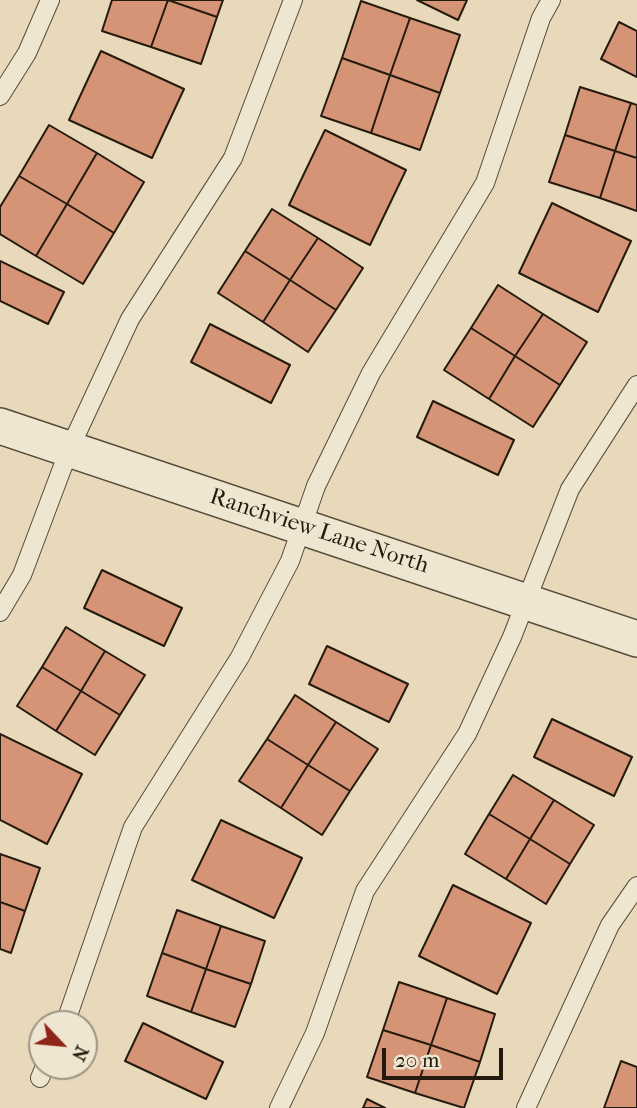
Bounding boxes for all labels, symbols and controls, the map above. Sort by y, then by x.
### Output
street label: Ranchview Lane North [206,484,432,580]
north arrow [28,1010,98,1080]
scale bar [385,1034,506,1078]
text: N [67,1042,93,1065]
text: 20 m [395,1048,439,1072]

